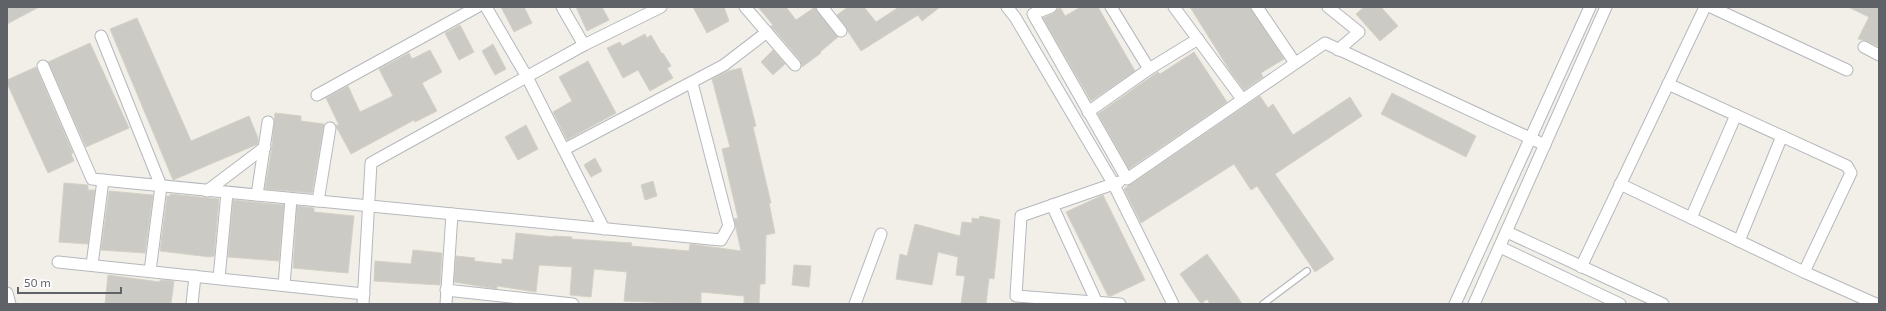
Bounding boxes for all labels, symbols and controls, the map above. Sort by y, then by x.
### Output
scale bar [18,269,121,295]
text: 50 m [24,275,51,289]

